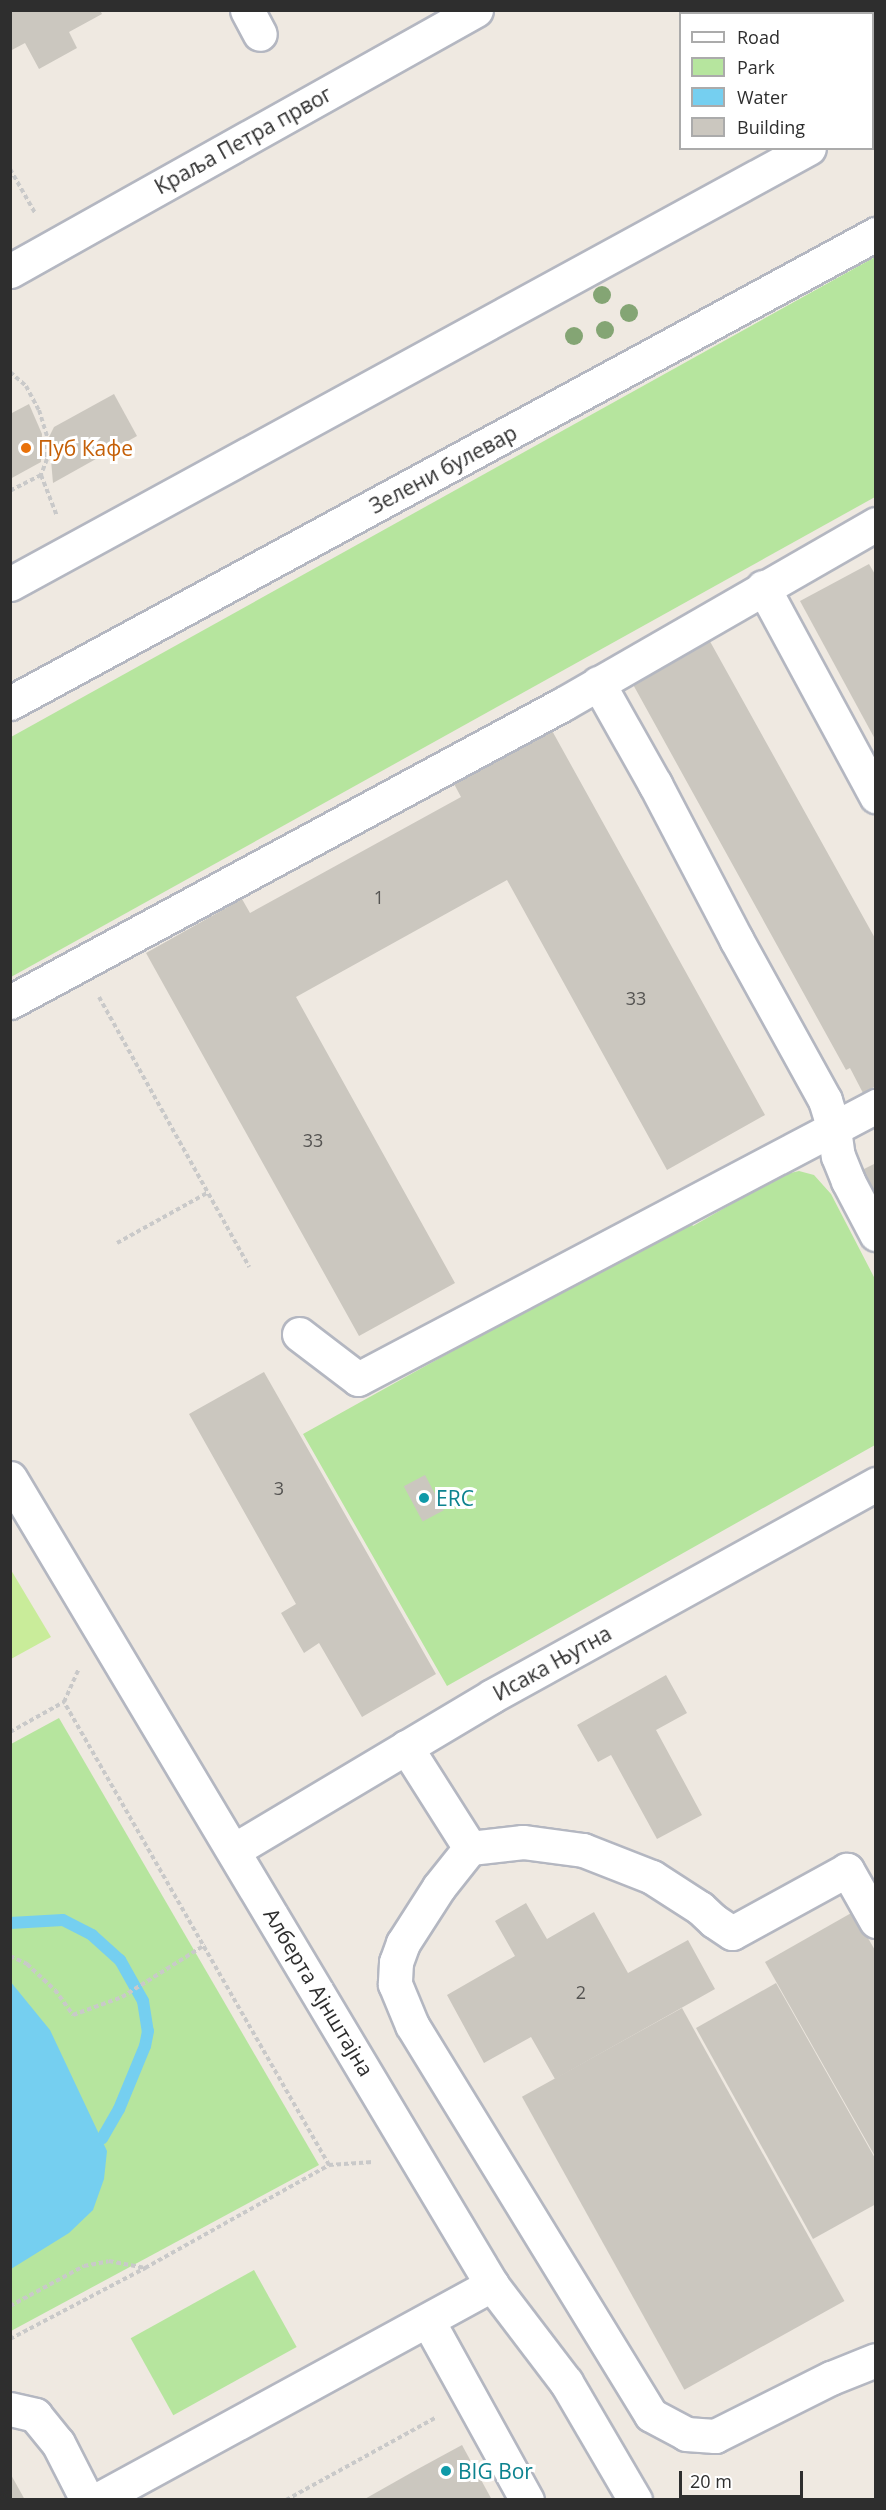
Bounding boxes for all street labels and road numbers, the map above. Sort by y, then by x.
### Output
street label: Краља Петра првог [150,81,336,199]
street label: Зелени булевар [365,420,521,518]
street label: Исака Њутна [489,1620,615,1706]
street label: Алберта Ајнштајна [259,1903,379,2081]

